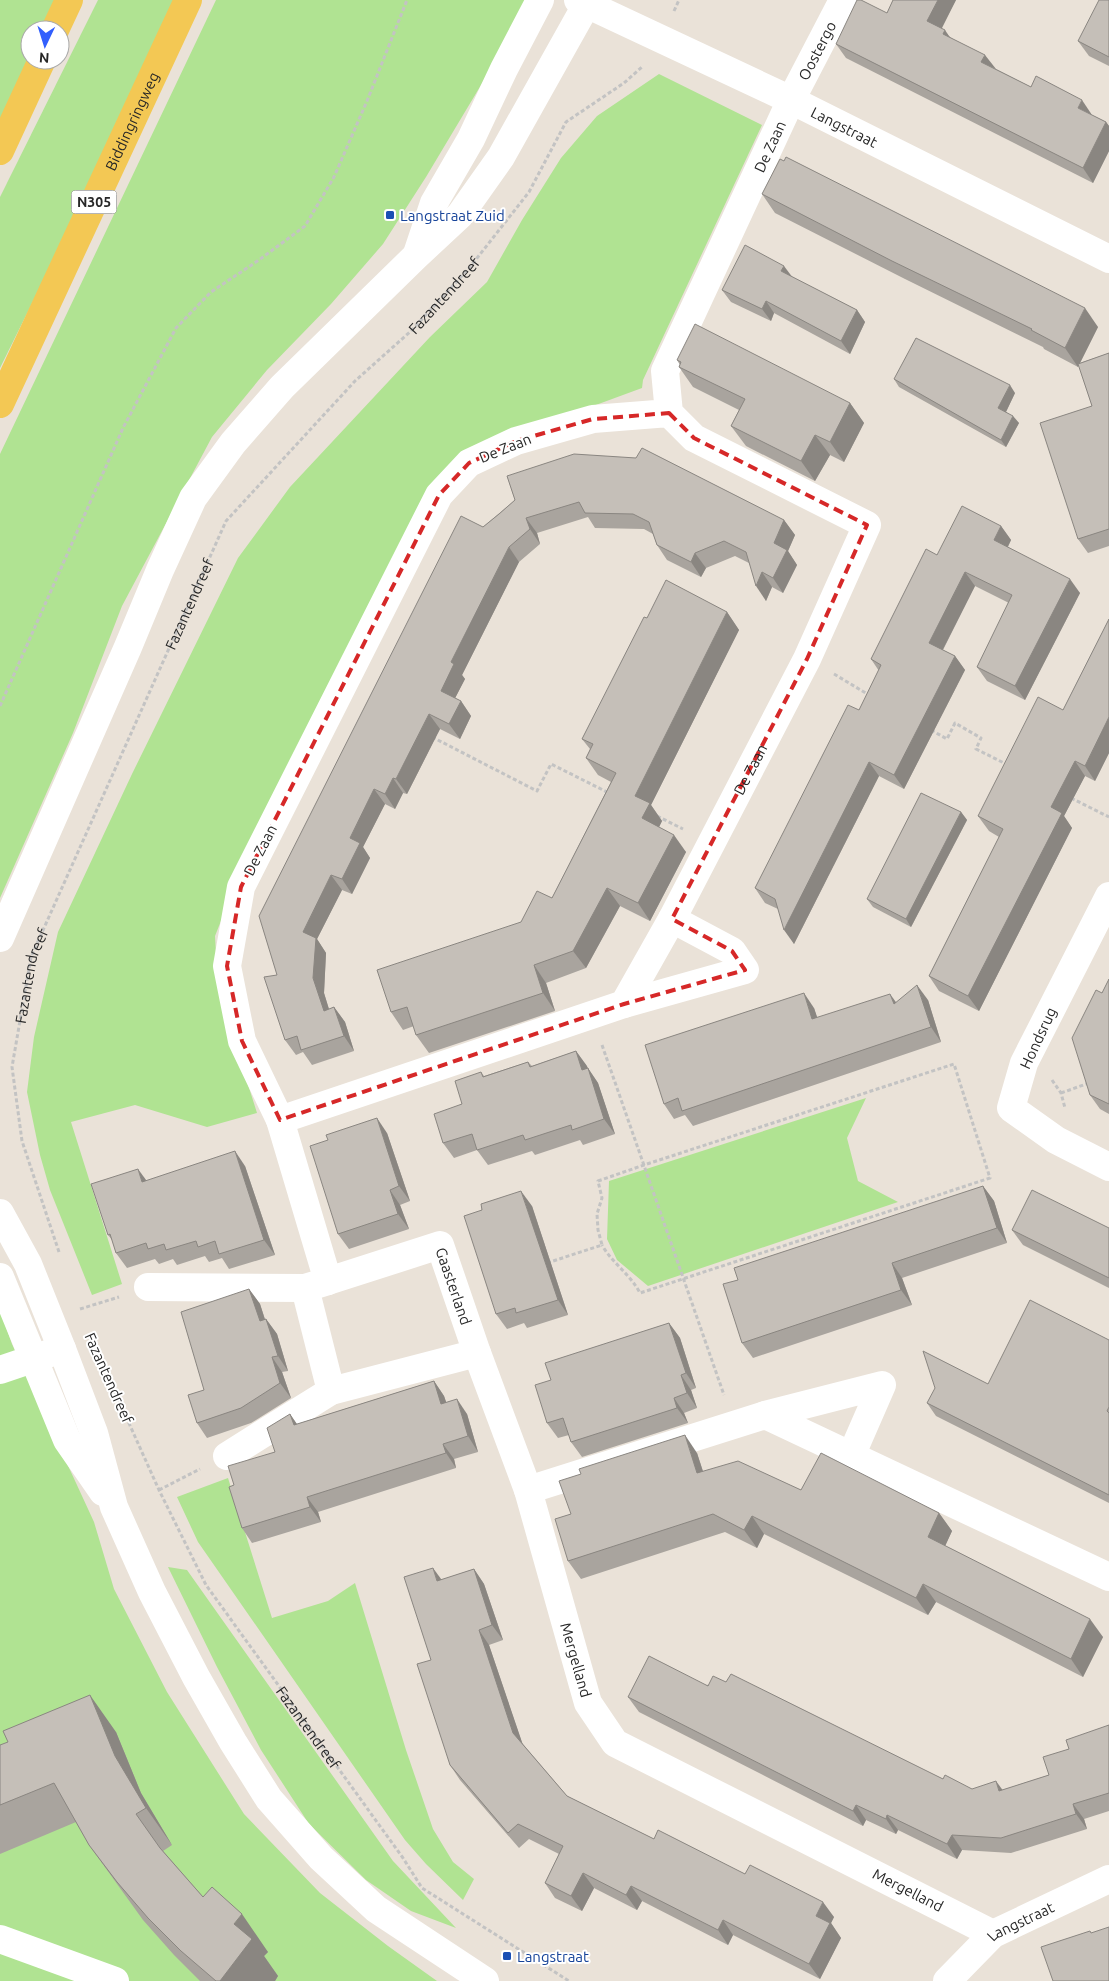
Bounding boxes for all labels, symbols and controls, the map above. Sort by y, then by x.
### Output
street label: Oostergo [794,18,839,83]
north arrow [20,20,70,70]
text: N [38,50,50,66]
street label: Biddingringweg [101,69,162,173]
street label: Langstraat [808,103,880,150]
street label: De Zaan [750,118,789,175]
road number: N305 [72,190,116,213]
place label: Langstraat Zuid [400,207,505,224]
marker: Langstraat Zuid [384,209,396,221]
street label: Fazantendreef [405,253,483,337]
street label: De Zaan [476,430,534,466]
street label: Fazantendreef [161,556,217,652]
street label: De Zaan [730,741,770,798]
street label: De Zaan [240,822,280,878]
street label: Fazantendreef [11,925,51,1025]
street label: Hondsrug [1016,1005,1060,1071]
street label: Gaasterland [433,1245,475,1327]
street label: Fazantendreef [81,1330,137,1426]
street label: Mergelland [557,1621,595,1699]
street label: Fazantendreef [273,1683,344,1772]
street label: Mergelland [870,1865,946,1915]
street label: Langstraat [983,1898,1057,1944]
place label: Langstraat [517,1948,589,1965]
marker: Langstraat [501,1950,513,1962]

